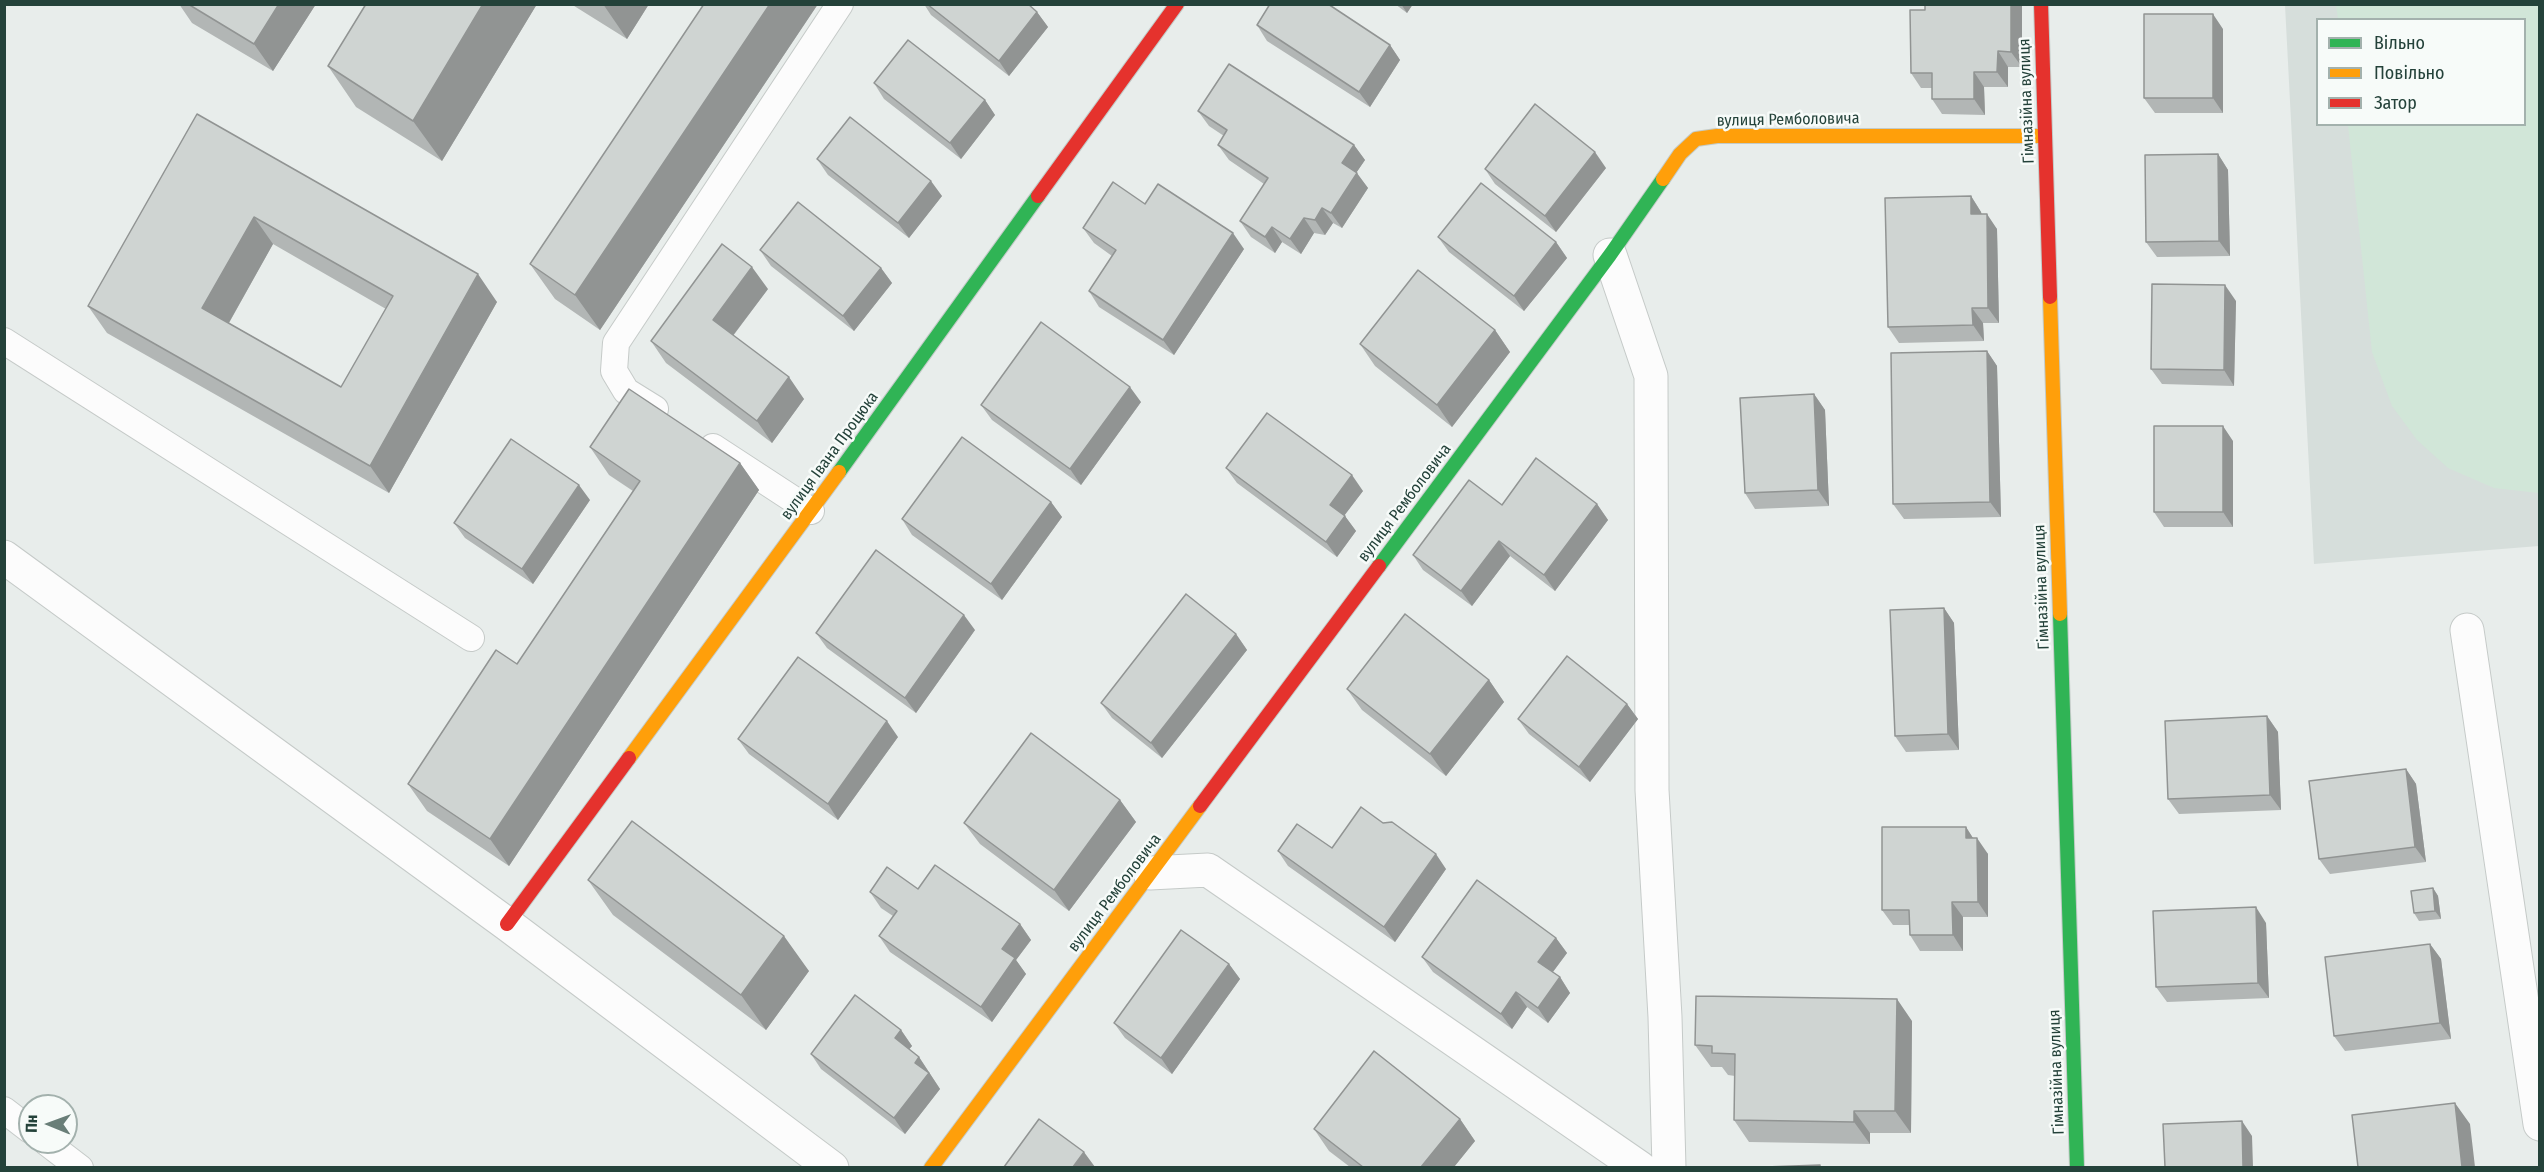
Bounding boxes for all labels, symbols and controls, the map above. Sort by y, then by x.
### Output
legend [2316,18,2526,126]
text: Вільно [2374,32,2425,54]
street label: Гімназійна вулиця [2015,38,2039,164]
text: Повільно [2374,62,2445,84]
text: Затор [2374,92,2417,114]
street label: вулиця Ремболовича [1716,109,1860,131]
street label: вулиця Івана Процюка [777,388,883,524]
street label: вулиця Ремболовича [1354,440,1456,566]
street label: Гімназійна вулиця [2030,524,2054,650]
street label: вулиця Ремболовича [1064,830,1166,956]
street label: Гімназійна вулиця [2045,1009,2069,1135]
north arrow [18,1094,78,1154]
text: Пн [22,1114,41,1133]

